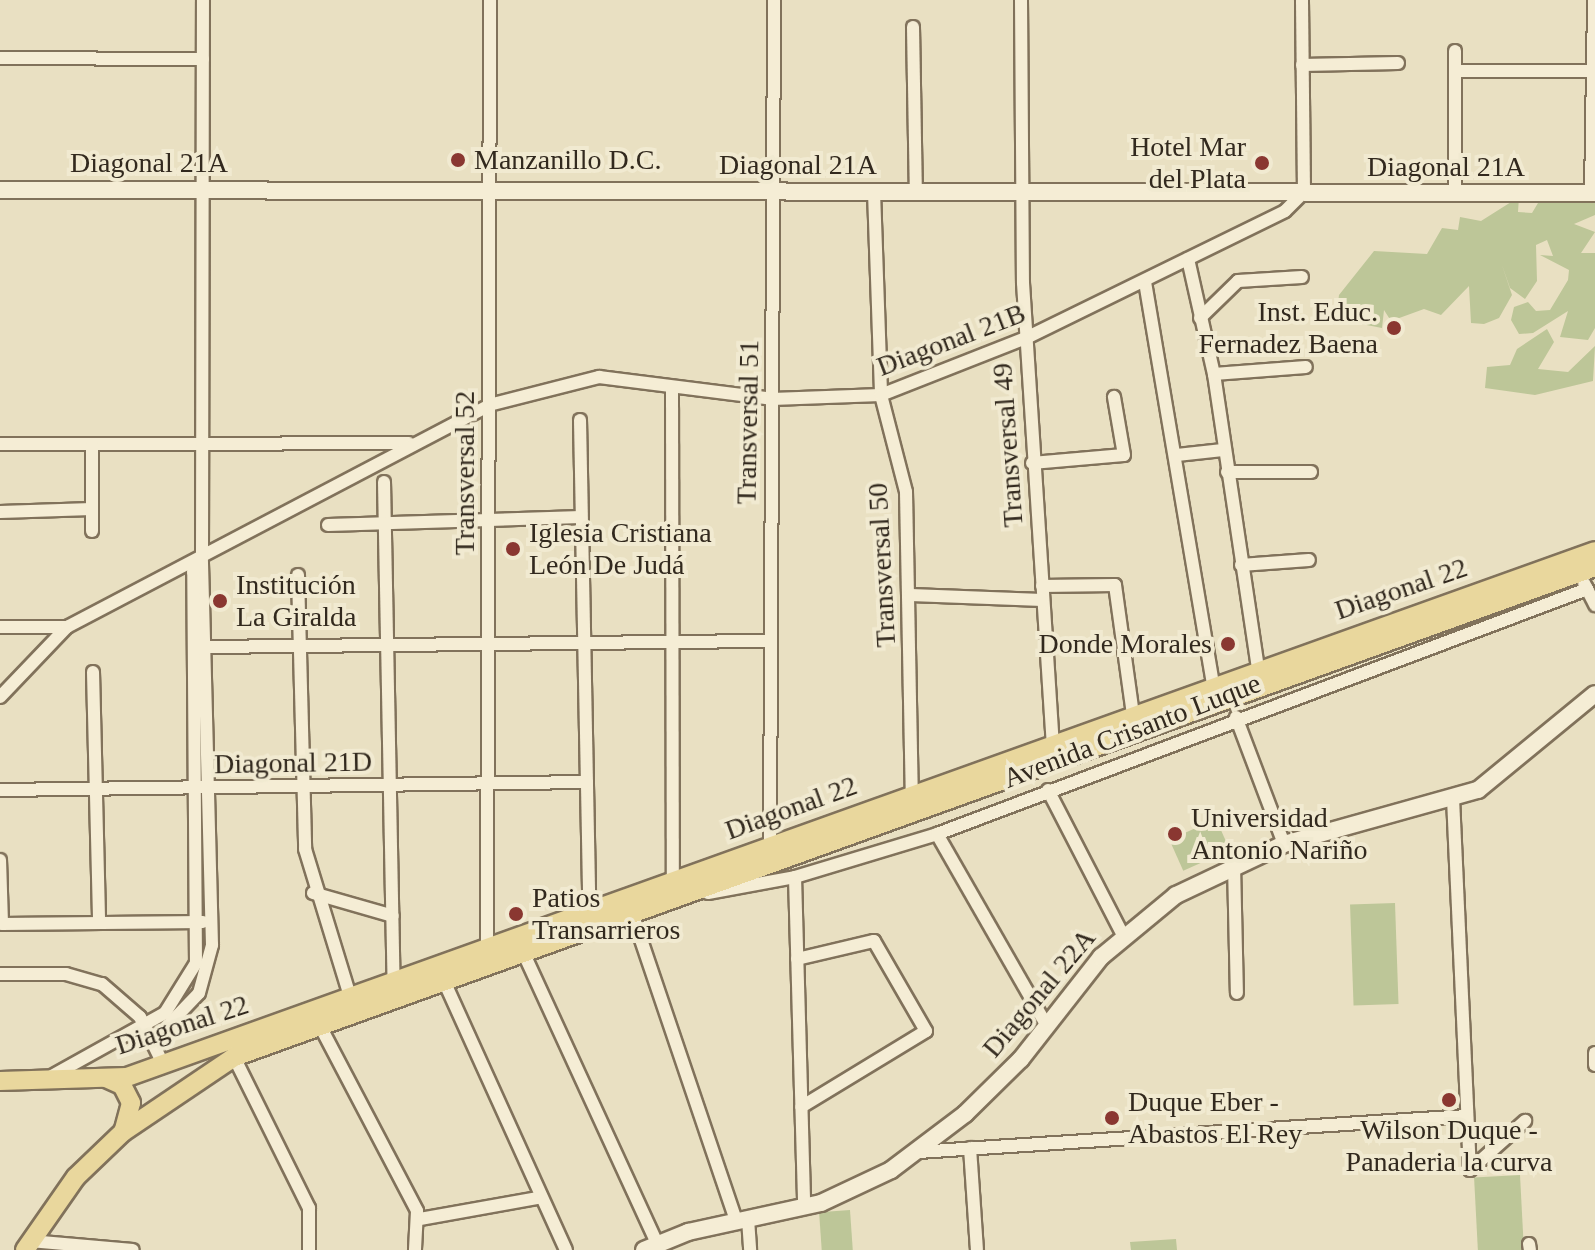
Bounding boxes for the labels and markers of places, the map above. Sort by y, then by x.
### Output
place label: Hotel Mar del Plata [1130,130,1246,196]
place label: Manzanillo D.C. [474,143,661,177]
marker: Manzanillo D.C. [449,151,467,169]
marker: Hotel Mar del Plata [1253,154,1271,172]
place label: Inst. Educ. Fernadez Baena [1198,295,1378,361]
marker: Inst. Educ. Fernadez Baena [1385,319,1403,337]
place label: Iglesia Cristiana León De Judá [529,516,712,582]
marker: Iglesia Cristiana León De Judá [504,540,522,558]
place label: Institución La Giralda [236,568,356,634]
marker: Institución La Giralda [211,592,229,610]
place label: Donde Morales [1039,627,1212,661]
marker: Donde Morales [1219,635,1237,653]
place label: Universidad Antonio Nariño [1191,801,1368,867]
marker: Universidad Antonio Nariño [1166,825,1184,843]
place label: Patios Transarrieros [532,881,680,947]
marker: Patios Transarrieros [507,905,525,923]
place label: Duque Eber - Abastos El Rey [1128,1085,1302,1151]
marker: Wilson Duque - Panaderia la curva [1440,1091,1458,1109]
marker: Duque Eber - Abastos El Rey [1103,1109,1121,1127]
place label: Wilson Duque - Panaderia la curva [1346,1113,1552,1179]

